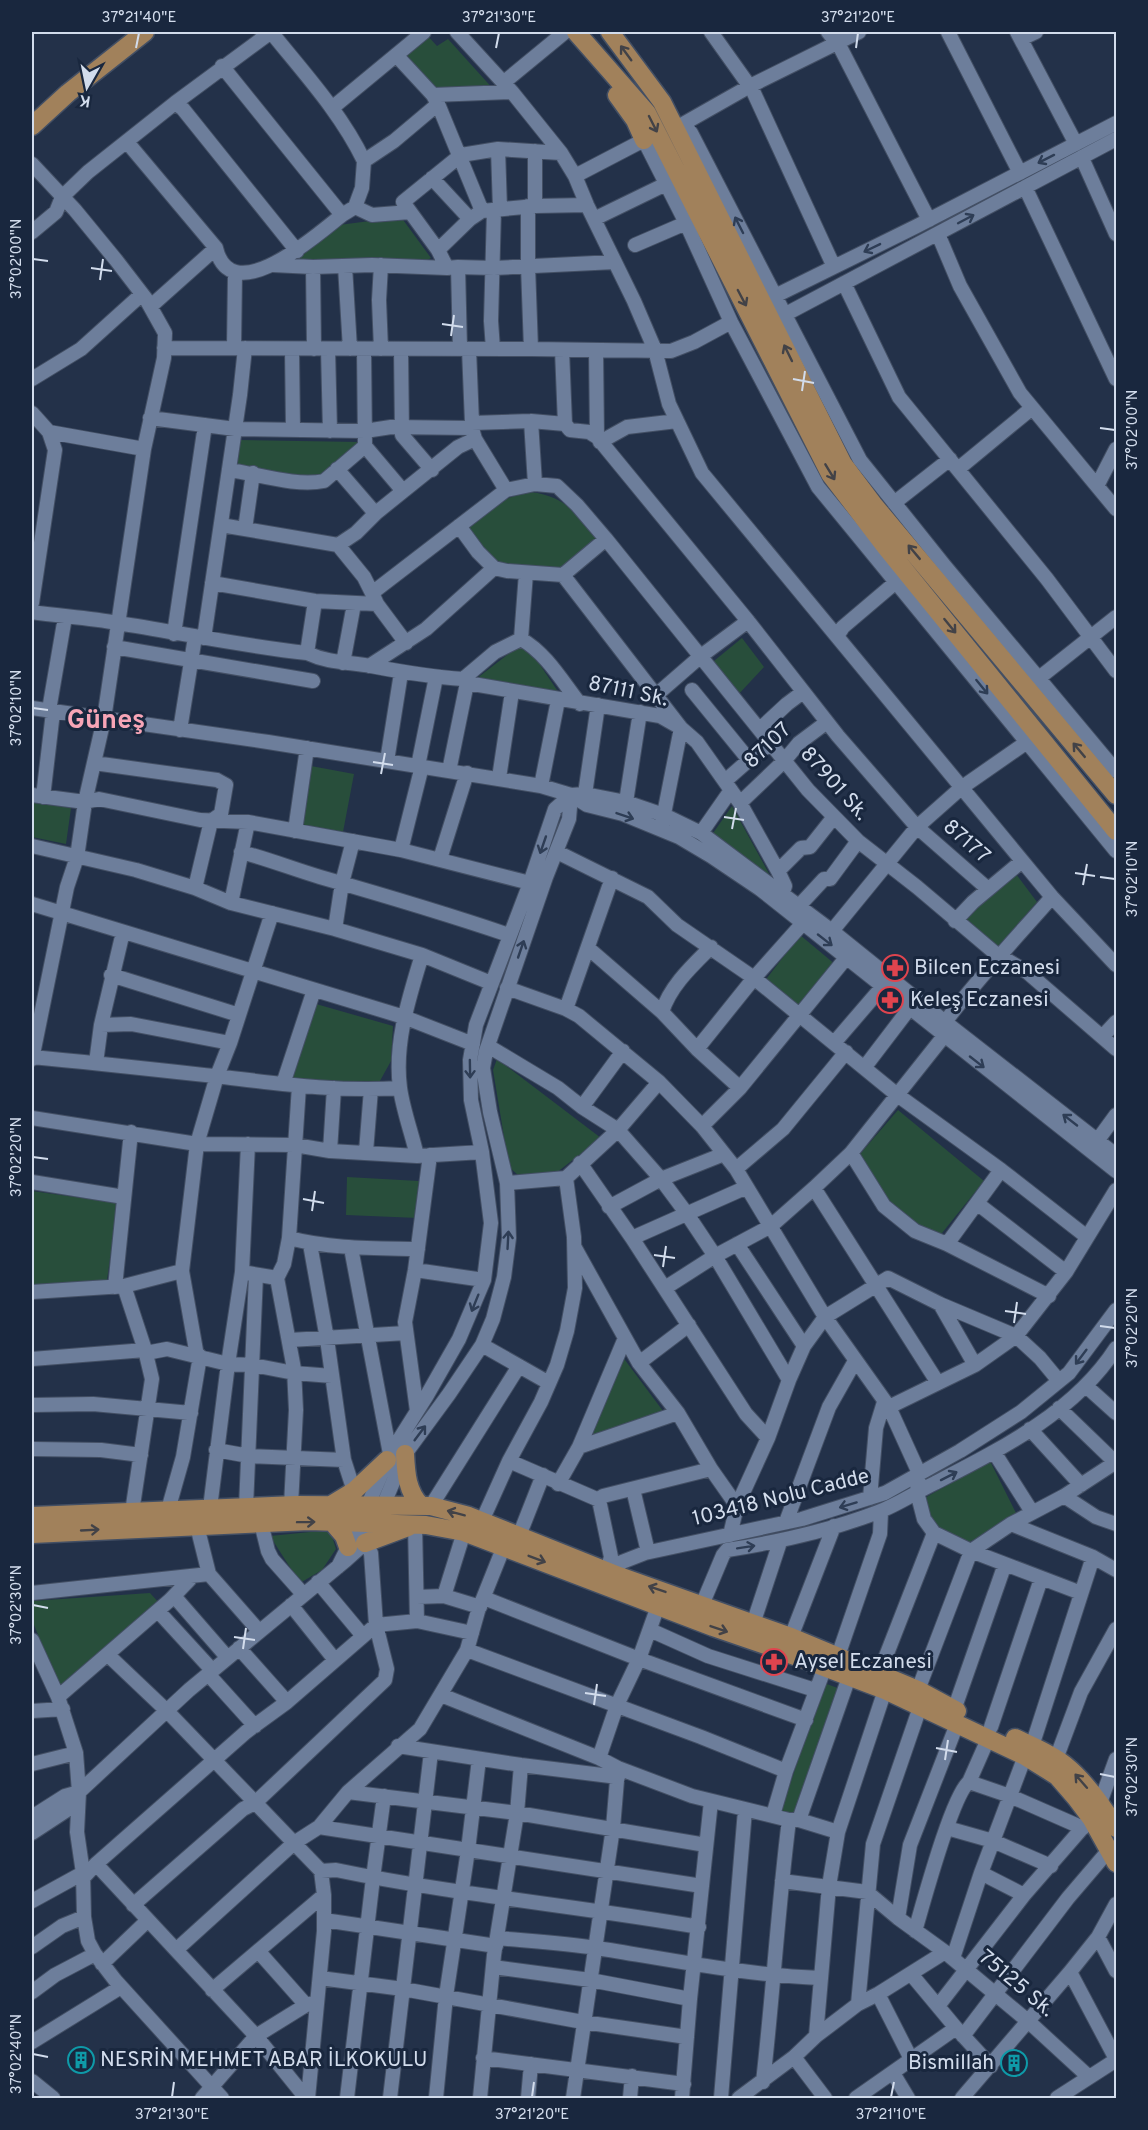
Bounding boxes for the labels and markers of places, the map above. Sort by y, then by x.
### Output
pharmacy icon: Bilcen Eczanesi [880,953,910,983]
place label: Bilcen Eczanesi [914,955,1060,982]
pharmacy icon: Keleş Eczanesi [875,985,905,1015]
place label: Keleş Eczanesi [910,987,1048,1014]
pharmacy icon: Aysel Eczanesi [759,1647,789,1677]
place label: Aysel Eczanesi [794,1649,932,1676]
building icon: NESRİN MEHMET ABAR İLKOKULU [66,2045,96,2075]
place label: NESRİN MEHMET ABAR İLKOKULU [100,2047,427,2074]
building icon: Bismillah [999,2048,1029,2078]
place label: Bismillah [908,2050,994,2077]

